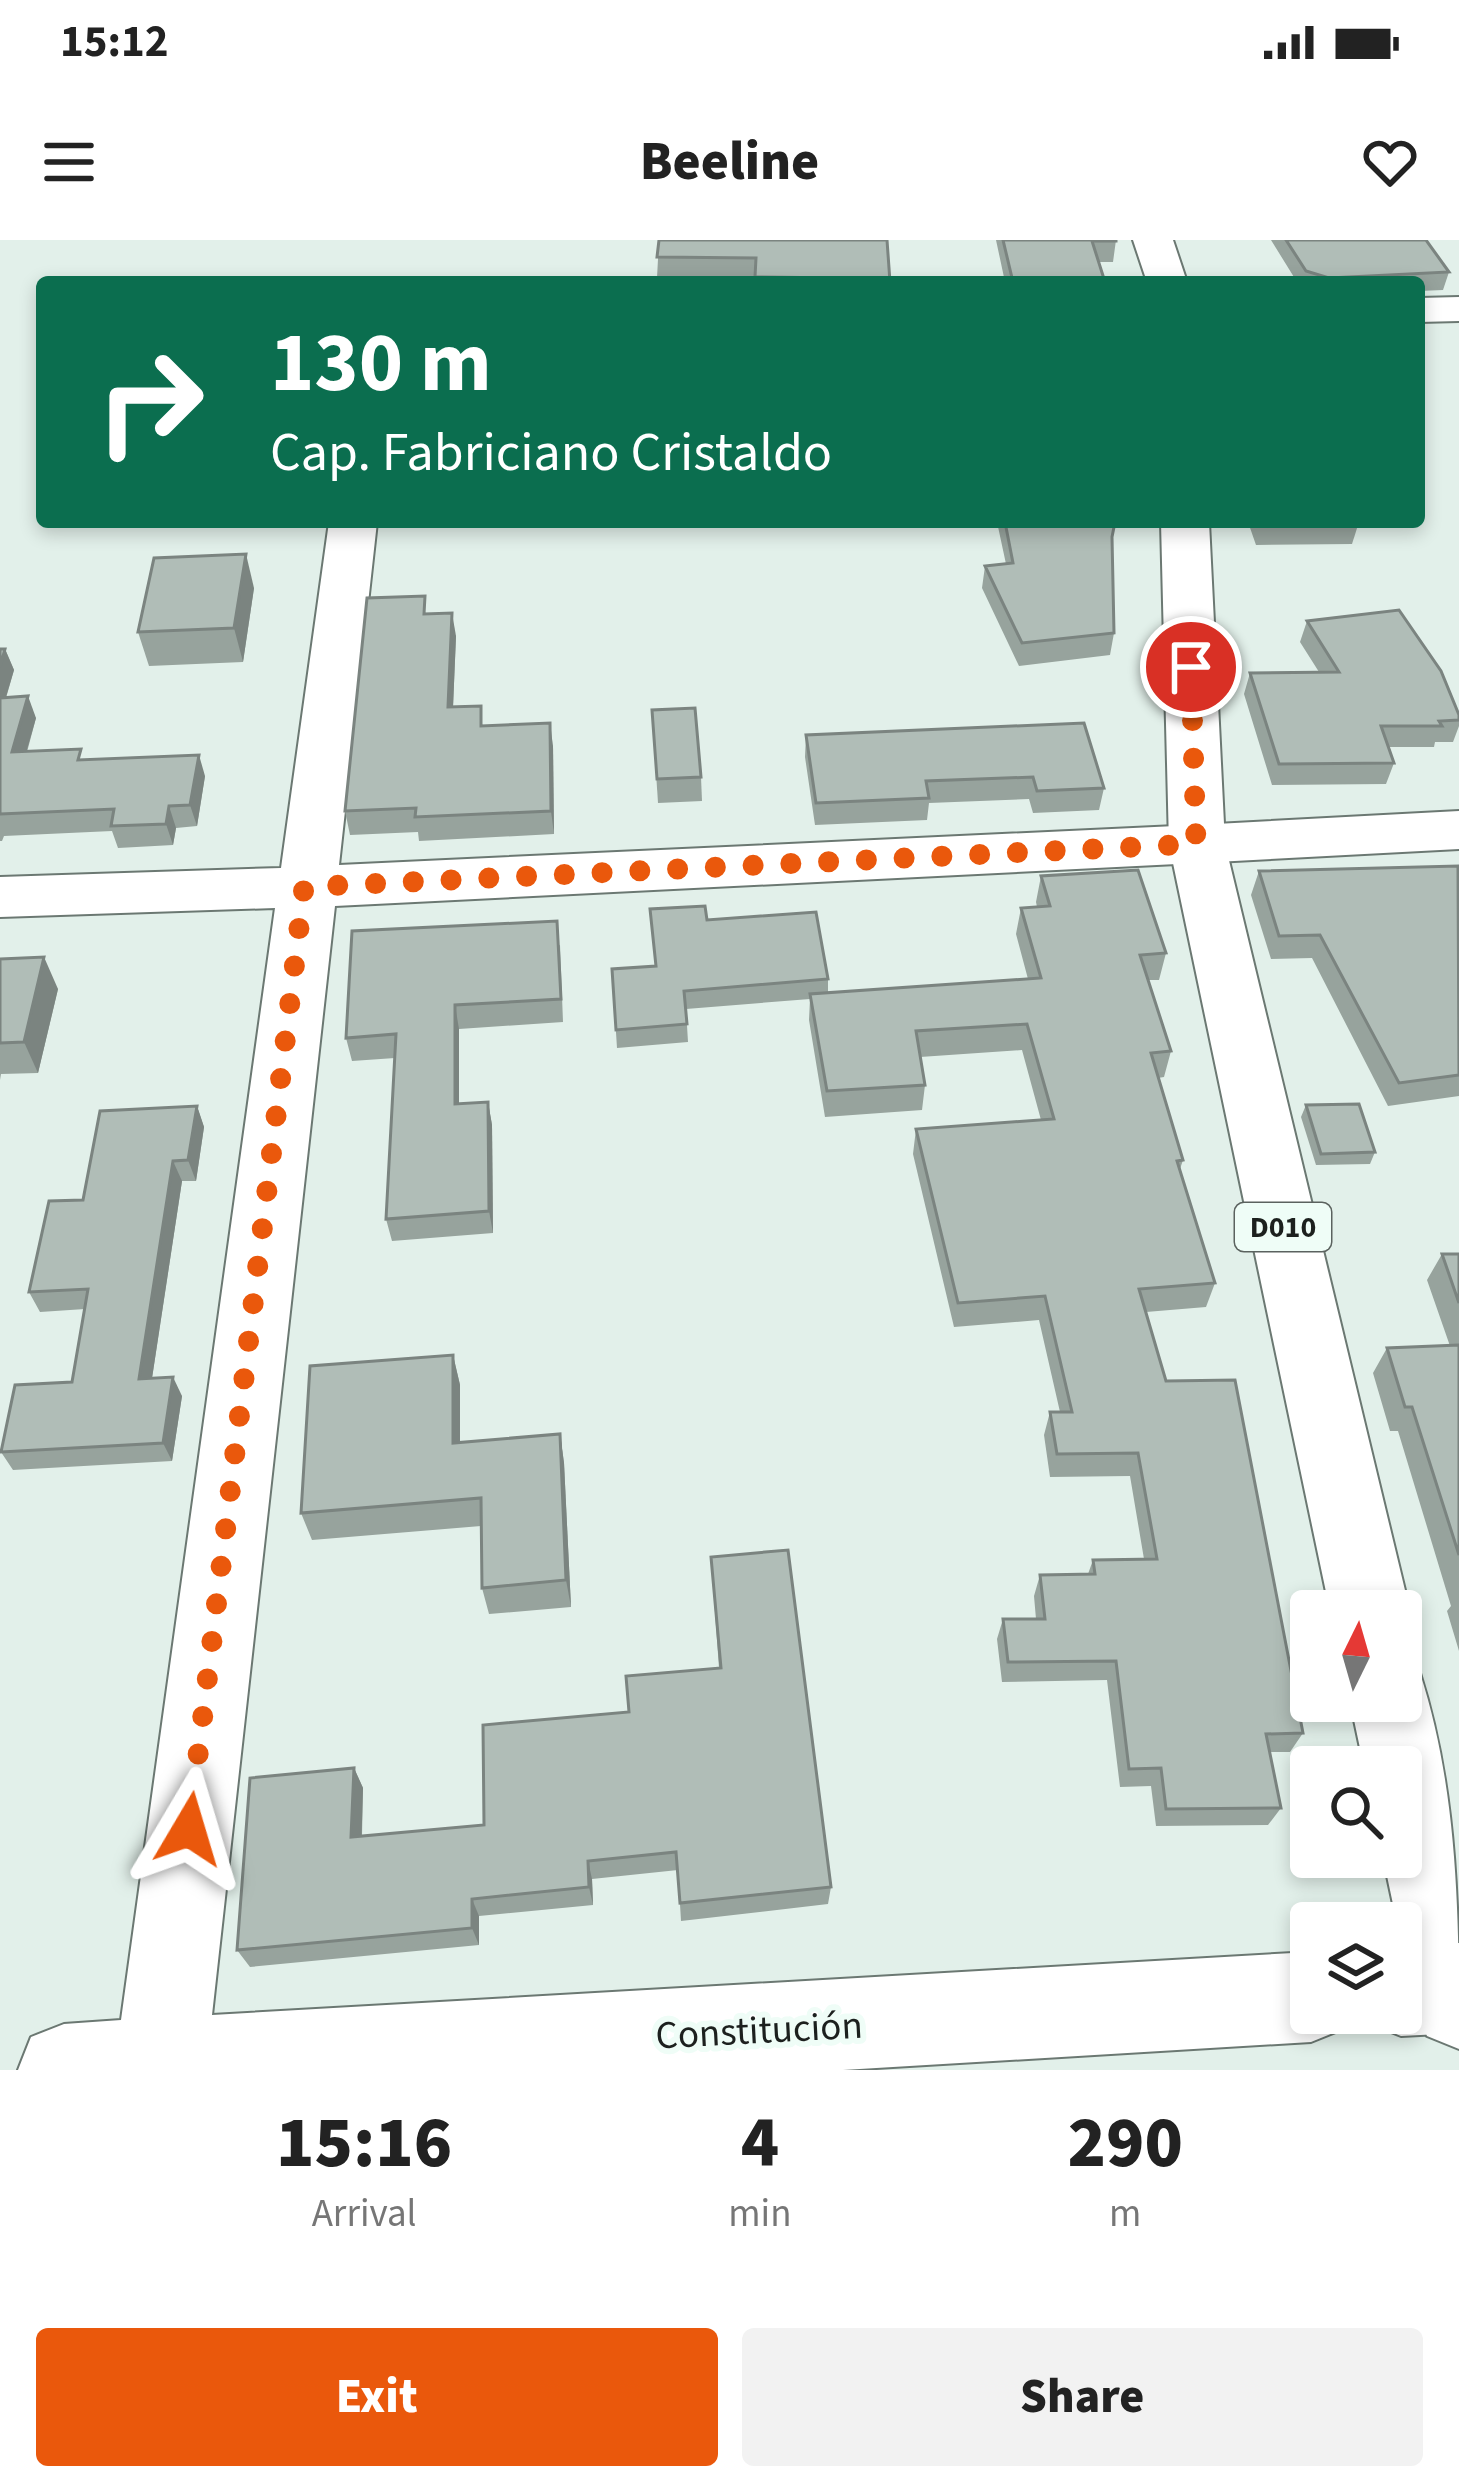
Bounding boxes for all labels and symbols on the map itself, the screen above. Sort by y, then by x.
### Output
pin [1140,616,1242,718]
road number: D010 [1235,1203,1331,1251]
north arrow [1290,1590,1422,1722]
position arrow [126,1766,252,1892]
street label: Constitución [654,1998,864,2064]

